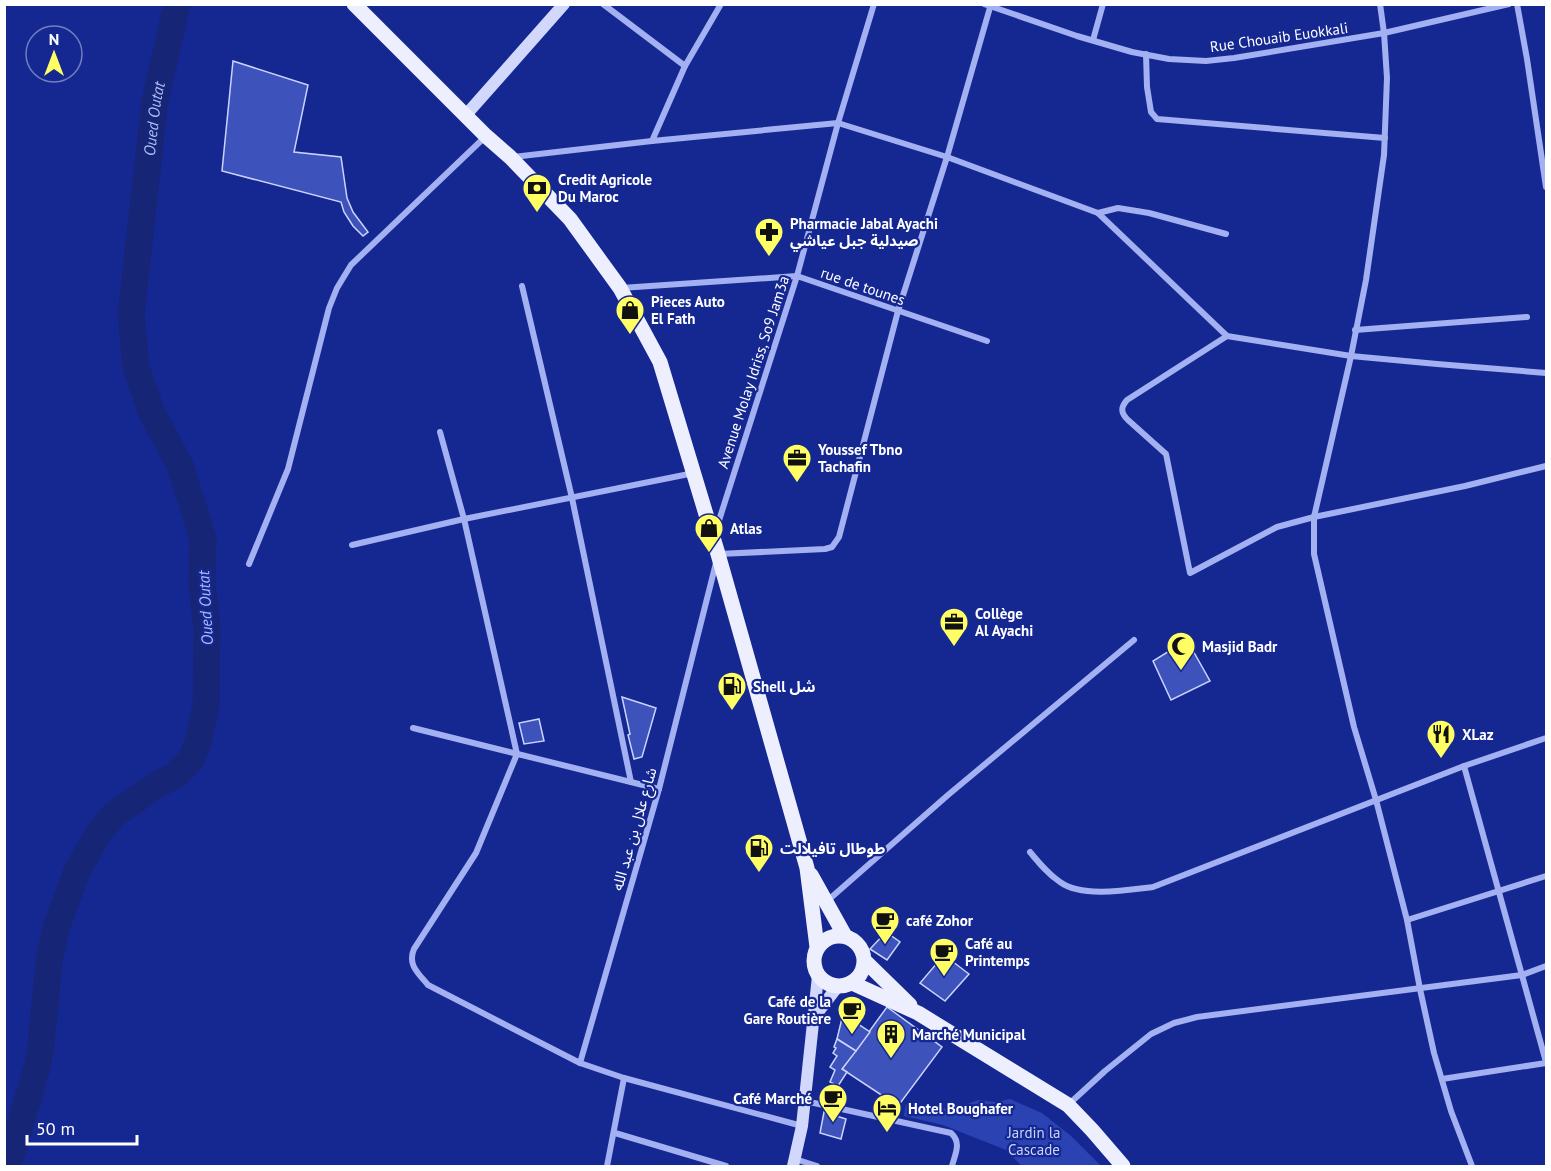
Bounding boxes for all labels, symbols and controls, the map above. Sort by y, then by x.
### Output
street label: Rue Chouaib Euokkali [1209,18,1349,56]
north arrow [24,24,84,84]
text: N [49,29,59,49]
water label: Oued Outat [139,79,169,157]
place label: Credit Agricole Du Maroc [558,170,652,206]
bank icon: Credit Agricole Du Maroc [521,172,553,214]
place label: Pharmacie Jabal Ayachi صيدلية جبل عياشي [790,214,938,252]
pharmacy icon: Pharmacie Jabal Ayachi صيدلية جبل عياشي [753,216,785,258]
street label: rue de tounes [818,263,908,309]
street label: Avenue Molay Idriss, So9 Jam3a [713,273,793,471]
place label: Pieces Auto El Fath [651,292,725,328]
shop icon: Pieces Auto El Fath [614,294,646,336]
place label: Youssef Tbno Tachafin [817,440,903,476]
office icon: Youssef Tbno Tachafin [781,442,813,484]
shop icon: Atlas [693,512,725,554]
place label: Atlas [730,519,762,538]
water label: Oued Outat [193,569,217,646]
place label: Collège Al Ayachi [975,604,1033,640]
office icon: Collège Al Ayachi [938,606,970,648]
mosque icon: Masjid Badr [1165,630,1197,672]
place label: Masjid Badr [1202,637,1278,656]
fuel station icon: Shell شل [716,670,748,712]
place label: Shell شل [753,677,816,696]
restaurant icon: XLaz [1425,718,1457,760]
place label: XLaz [1462,725,1494,744]
street label: شارع علال بن عبد الله [607,765,664,894]
fuel station icon: طوطال تافيلالت [743,832,775,874]
place label: طوطال تافيلالت [780,839,885,858]
cafe icon: café Zohor [869,904,901,946]
place label: café Zohor [906,911,974,930]
place label: Café au Printemps [965,934,1030,970]
cafe icon: Café au Printemps [928,936,960,978]
place label: Café de la Gare Routière [744,992,831,1028]
cafe icon: Café de la Gare Routière [836,994,868,1036]
building icon: Marché Municipal [875,1018,907,1060]
place label: Marché Municipal [912,1025,1026,1044]
cafe icon: Café Marché [817,1082,849,1124]
place label: Café Marché [733,1089,812,1108]
hotel icon: Hotel Boughafer [871,1092,903,1134]
place label: Hotel Boughafer [908,1099,1014,1118]
scale bar [27,1108,136,1146]
text: 50 m [36,1117,75,1140]
park label: Jardin la Cascade [1006,1123,1061,1159]

